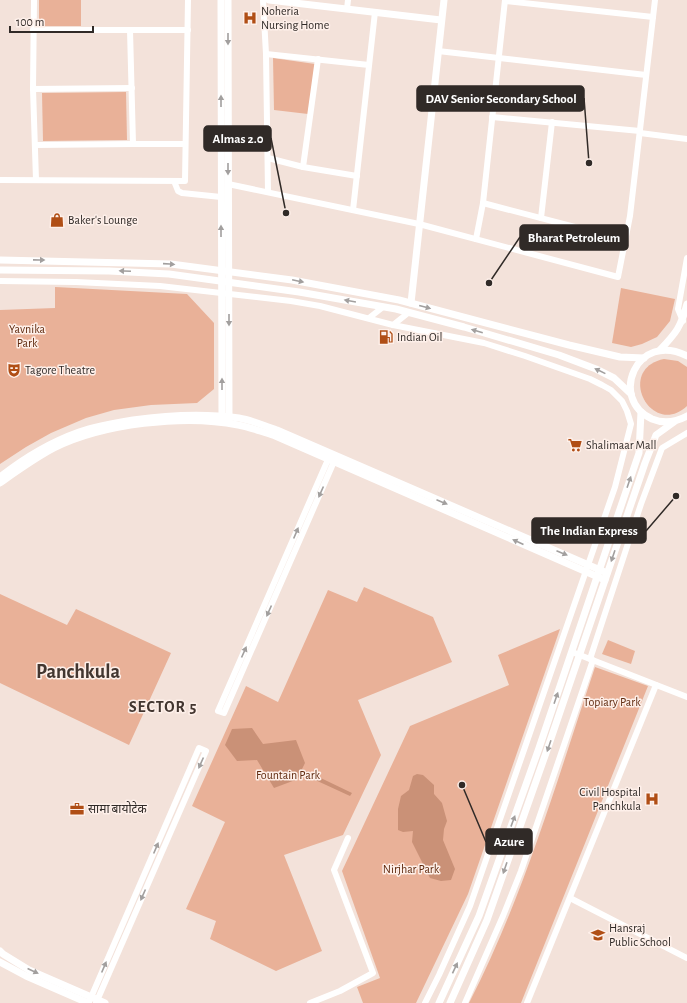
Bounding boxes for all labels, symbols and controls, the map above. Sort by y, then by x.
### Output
place label: Noheria Nursing Home [261,5,329,31]
scale bar [10,8,93,34]
hospital icon: Noheria Nursing Home [242,10,258,26]
text: 100 m [16,16,44,28]
one-way arrow [225,33,231,46]
callout: DAV Senior Secondary School [417,86,584,111]
text: DAV Senior Secondary School [425,93,577,106]
one-way arrow [218,94,224,107]
callout: Almas 2.0 [204,126,271,151]
text: Almas 2.0 [213,133,264,146]
one-way arrow [225,163,231,176]
shop icon: Baker's Lounge [49,212,65,228]
place label: Baker's Lounge [68,214,138,226]
one-way arrow [218,224,224,237]
callout: Bharat Petroleum [520,225,628,250]
text: Bharat Petroleum [528,232,620,245]
one-way arrow [33,257,45,264]
one-way arrow [163,261,175,268]
one-way arrow [119,268,131,275]
one-way arrow [292,278,304,284]
one-way arrow [344,298,356,304]
one-way arrow [419,304,431,310]
one-way arrow [226,314,232,327]
park label: Yavnika Park [9,323,45,349]
one-way arrow [471,328,483,334]
fuel station icon: Indian Oil [378,329,394,345]
place label: Indian Oil [397,331,443,343]
theatre icon: Tagore Theatre [6,362,22,378]
place label: Tagore Theatre [25,364,95,376]
one-way arrow [595,368,606,374]
one-way arrow [219,377,225,390]
supermarket icon: Shalimaar Mall [567,437,583,453]
place label: Shalimaar Mall [586,439,656,451]
one-way arrow [626,476,632,488]
one-way arrow [318,486,324,497]
one-way arrow [437,499,449,505]
callout: The Indian Express [532,518,646,543]
text: The Indian Express [540,525,638,538]
one-way arrow [293,526,299,538]
one-way arrow [512,539,523,545]
one-way arrow [556,550,567,556]
one-way arrow [610,551,616,563]
one-way arrow [265,605,271,617]
one-way arrow [241,646,247,657]
district label: Panchkula [36,662,120,682]
one-way arrow [553,692,559,704]
park label: Topiary Park [583,696,641,709]
district label: SECTOR 5 [129,699,197,715]
one-way arrow [545,740,551,752]
one-way arrow [198,757,204,768]
park label: Fountain Park [256,769,321,781]
place label: Civil Hospital Panchkula [579,786,641,812]
hospital icon: Civil Hospital Panchkula [644,791,660,807]
office icon: सामा बायोटेक [69,801,85,817]
place label: सामा बायोटेक [88,801,148,815]
one-way arrow [511,814,517,826]
callout: Azure [486,829,532,854]
text: Azure [494,836,524,849]
one-way arrow [153,842,159,854]
park label: Nirjhar Park [383,863,440,876]
one-way arrow [502,863,508,875]
one-way arrow [140,889,146,901]
place label: Hansraj Public School [609,922,671,948]
school or university icon: Hansraj Public School [590,927,606,943]
one-way arrow [102,961,108,973]
one-way arrow [452,962,458,973]
one-way arrow [28,968,39,974]

